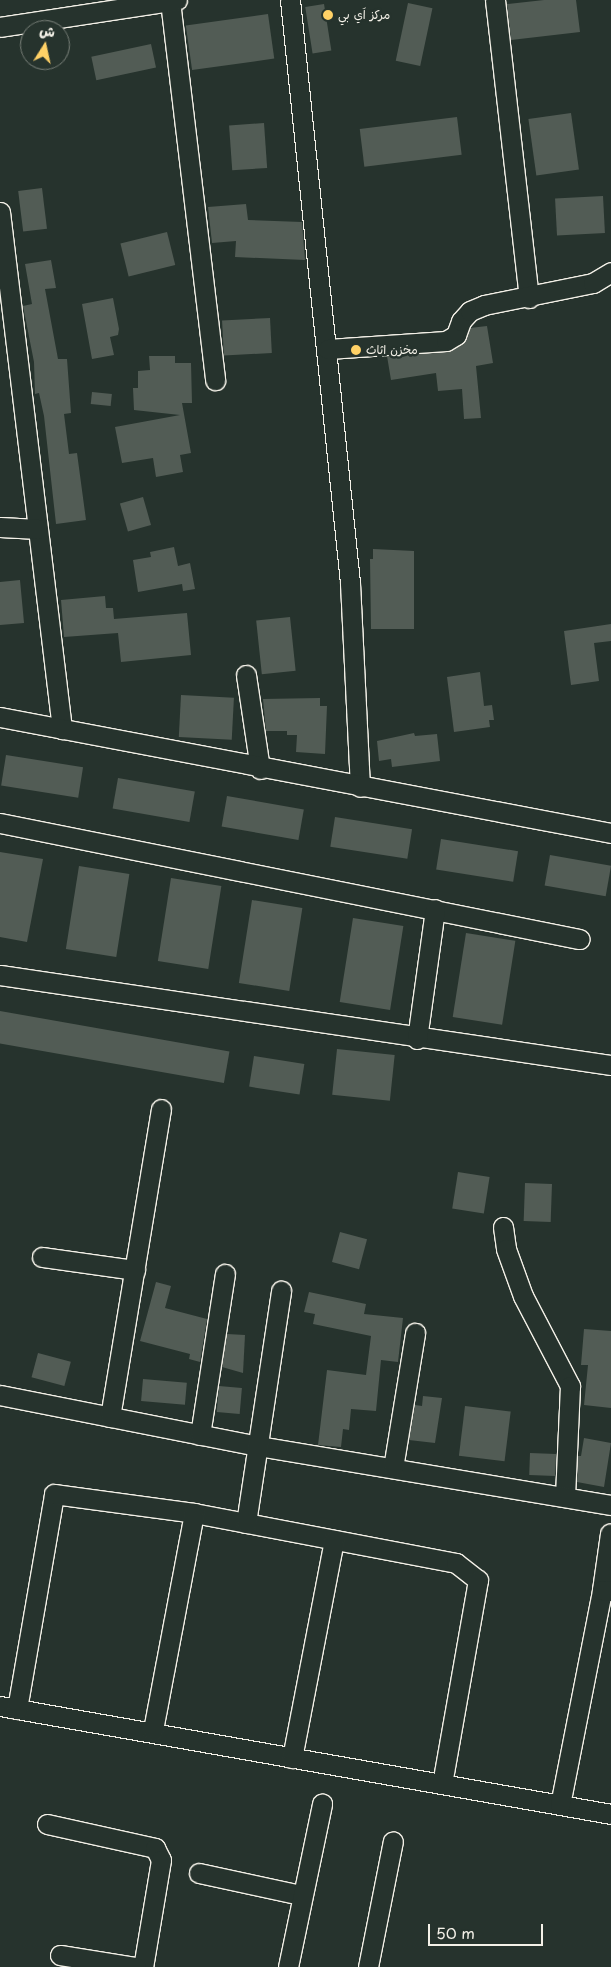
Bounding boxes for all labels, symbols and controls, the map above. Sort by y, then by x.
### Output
place label: مركز اَي بي [338,8,390,22]
marker: مركز اَي بي [322,9,334,21]
text: ش [38,19,57,42]
north arrow [20,20,70,70]
place label: مخزن اثاث [366,343,418,357]
marker: مخزن اثاث [350,344,362,356]
scale bar [431,1914,546,1946]
text: 50 m [436,1921,475,1944]

